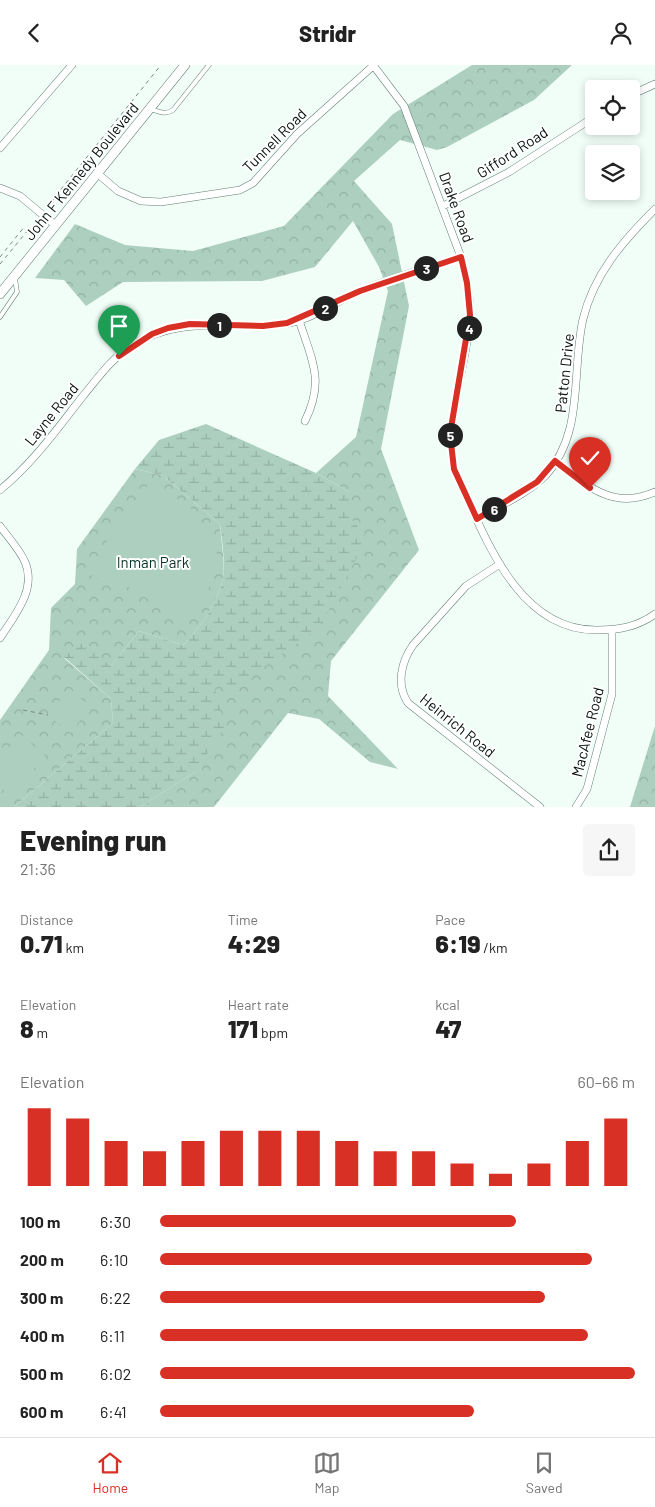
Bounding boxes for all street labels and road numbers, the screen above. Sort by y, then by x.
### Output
street label: John F Kennedy Boulevard [20,99,142,243]
street label: Tunnell Road [238,104,310,176]
street label: Gifford Road [473,122,551,182]
street label: Drake Road [436,169,478,245]
street label: Patton Drive [551,332,577,414]
street label: Layne Road [20,379,82,449]
street label: MacAfee Road [567,685,607,779]
street label: Heinrich Road [417,689,499,761]

